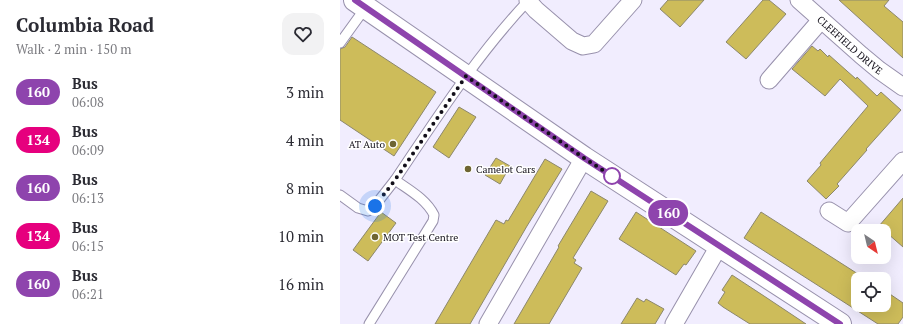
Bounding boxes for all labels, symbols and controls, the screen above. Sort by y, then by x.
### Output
text: Columbia Road [16,12,154,37]
button: heart [282,13,324,55]
street label: CLEEFIELD DRIVE [814,13,886,77]
text: Walk · 2 min · 150 m [16,40,131,58]
text: Bus [72,73,98,93]
text: 160 [26,82,50,101]
text: 3 min [286,82,324,102]
text: 06:08 [72,93,104,111]
text: Bus [72,121,98,141]
text: 134 [26,130,50,149]
text: 4 min [286,130,324,150]
place label: AT Auto [349,138,385,151]
marker: AT Auto [388,139,398,149]
text: 06:09 [72,141,104,159]
place label: Camelot Cars [476,163,535,176]
marker: Camelot Cars [463,164,473,174]
unlabelled marker [603,167,621,185]
text: Bus [72,169,98,189]
text: 160 [26,178,50,197]
text: 8 min [286,178,324,198]
text: 06:13 [72,189,104,207]
your location [365,196,385,216]
line badge: 160 [645,200,691,226]
text: 160 [656,203,680,222]
text: Bus [72,217,98,237]
north arrow [851,224,891,264]
map controls [851,224,891,312]
text: 134 [26,226,50,245]
text: 10 min [278,226,324,246]
place label: MOT Test Centre [383,231,458,244]
marker: MOT Test Centre [370,232,380,242]
text: 06:15 [72,237,104,255]
text: Bus [72,265,98,285]
button: locate [851,272,891,312]
text: 160 [26,274,50,293]
text: 16 min [278,274,324,294]
text: 06:21 [72,285,104,303]

